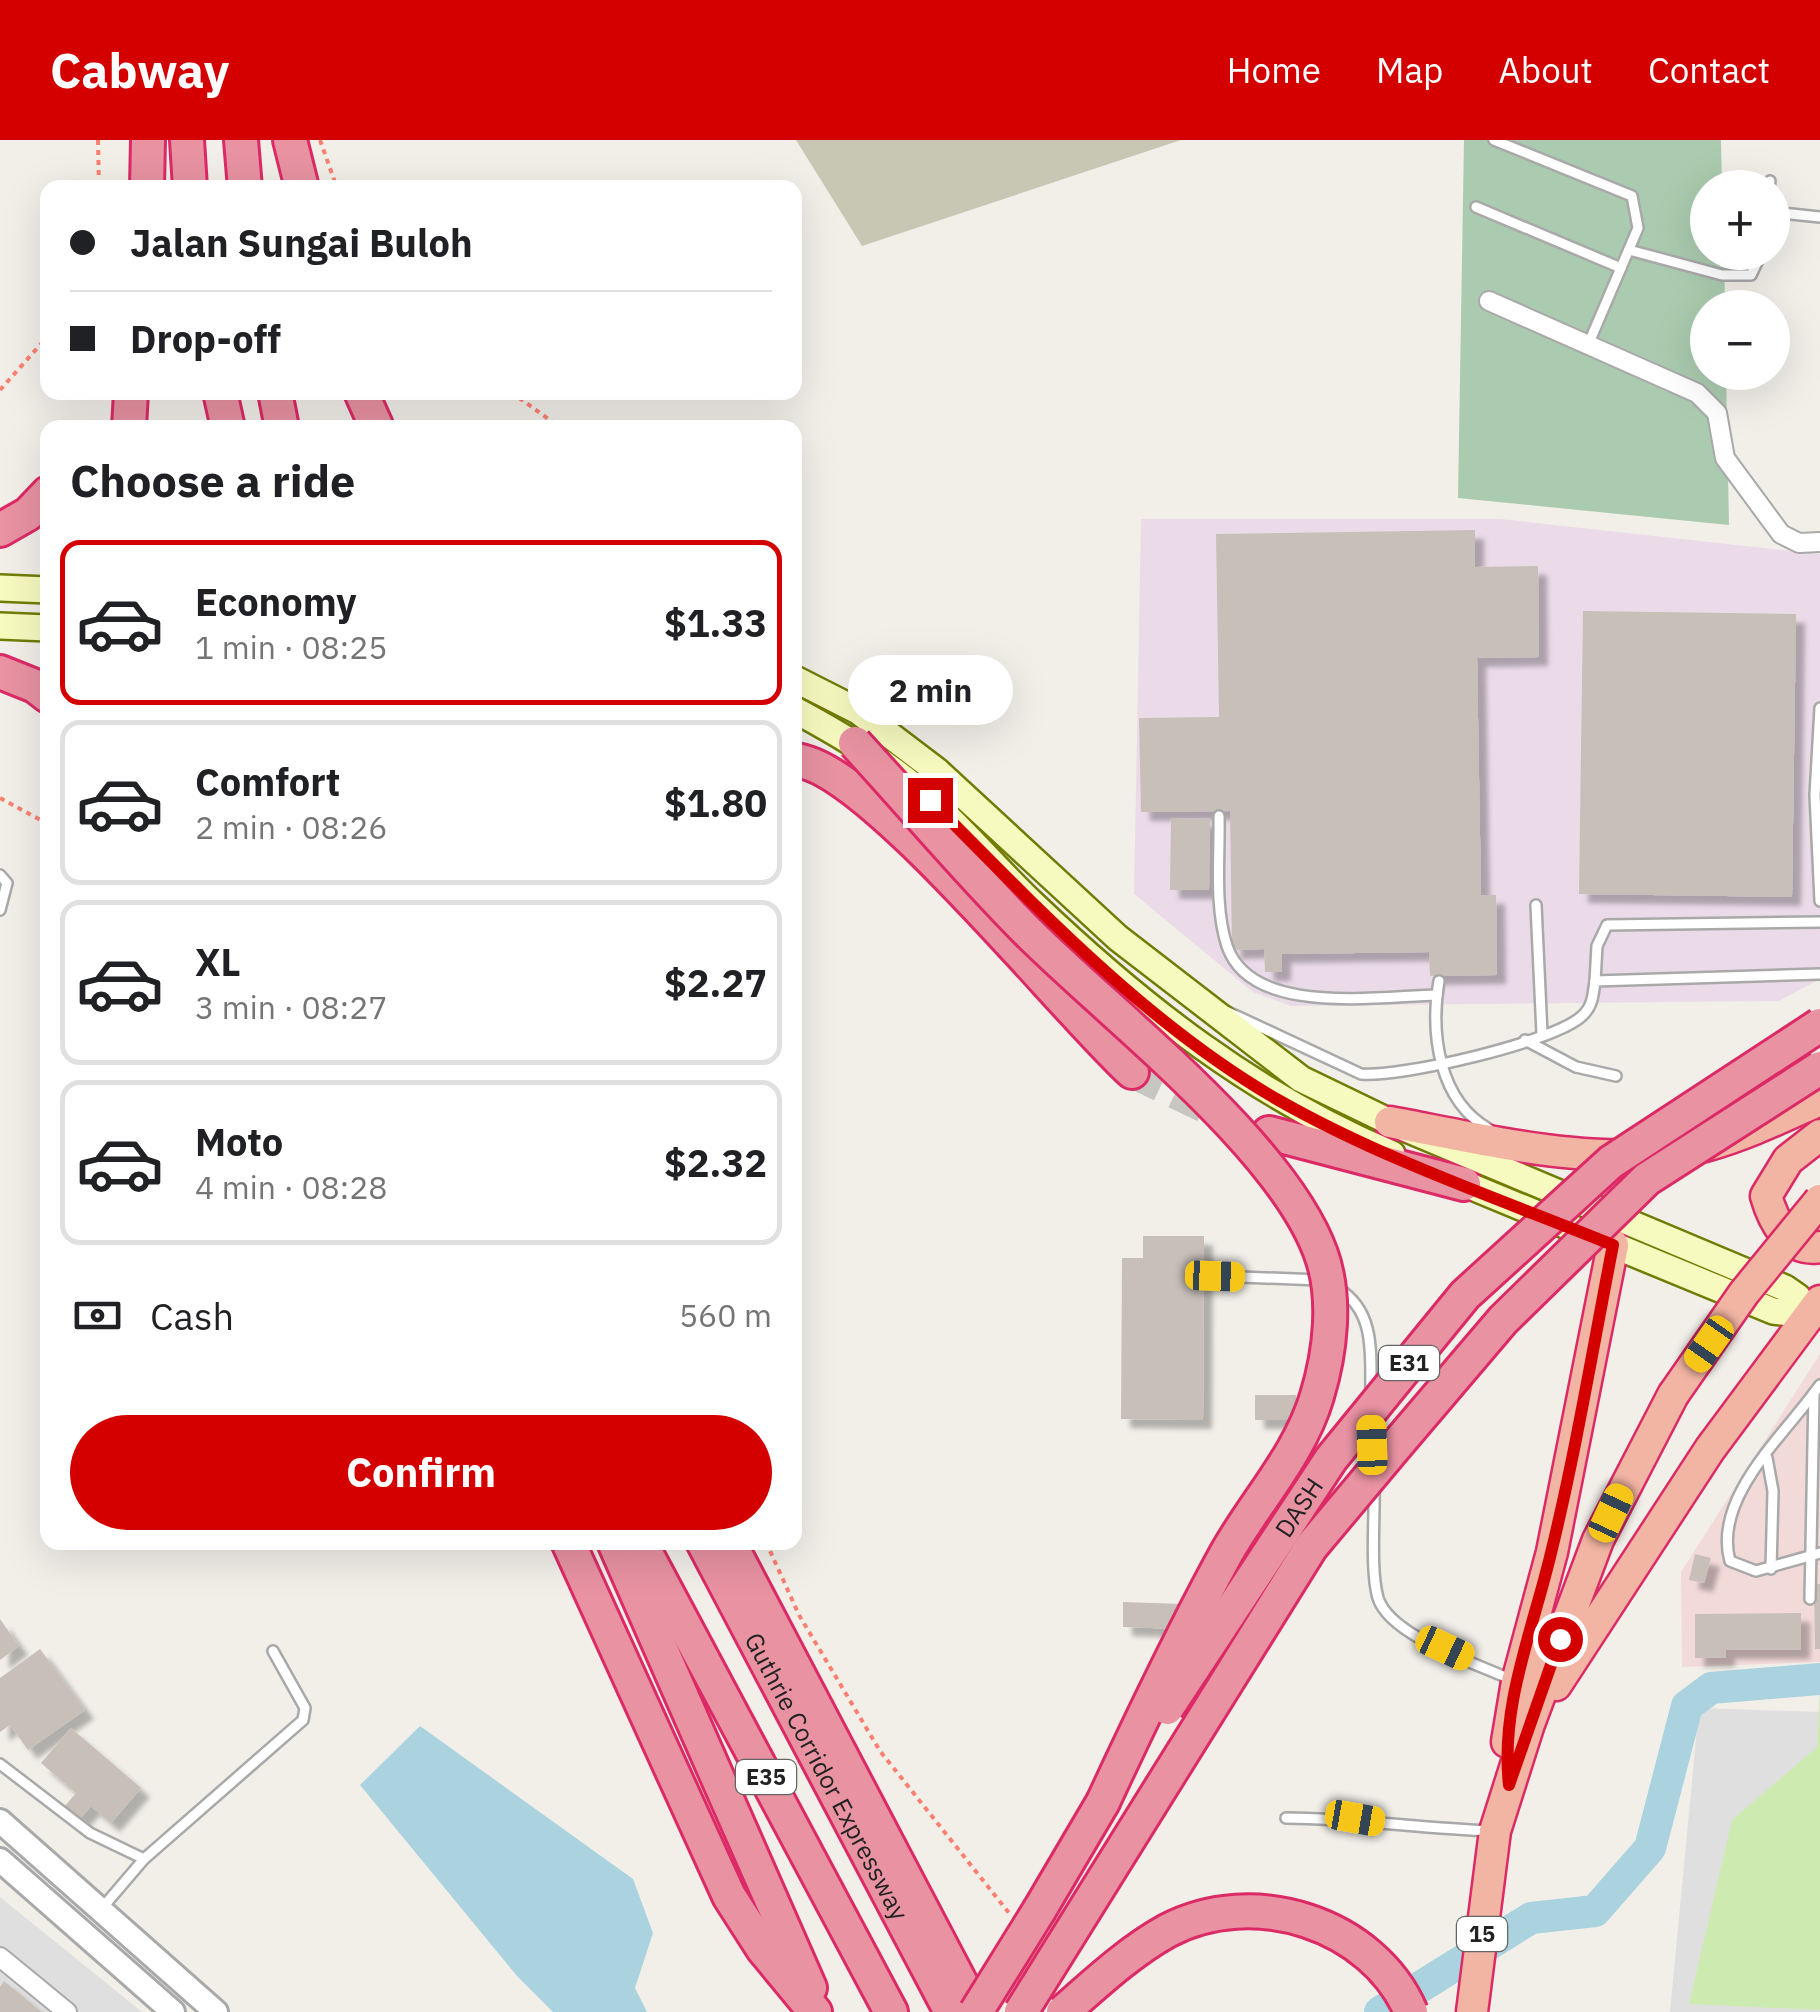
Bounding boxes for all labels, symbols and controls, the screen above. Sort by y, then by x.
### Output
text: Cabway [50,39,229,101]
text: Home [1227,47,1321,93]
text: Map [1376,47,1443,93]
text: About [1498,47,1593,93]
text: Contact [1648,47,1770,93]
map controls [1690,170,1790,390]
button: + [1690,170,1790,270]
text: Jalan Sungai Buloh [130,218,473,267]
button: − [1690,290,1790,390]
text: Drop-off [130,314,281,363]
text: Choose a ride [70,451,355,509]
text: Economy [195,577,357,626]
icon: car [75,578,165,668]
text: $1.33 [664,598,767,647]
text: 1 min · 08:25 [195,626,388,668]
callout: 2 min [848,655,1012,725]
text: 2 min [889,669,972,711]
text: Comfort [195,757,340,806]
icon: car [75,758,165,848]
text: $1.80 [664,778,767,827]
route end [908,778,953,823]
text: 2 min · 08:26 [195,806,388,848]
text: XL [195,937,241,986]
icon: car [75,938,165,1028]
text: $2.27 [664,958,767,1007]
text: 3 min · 08:27 [195,986,388,1028]
text: Moto [195,1117,283,1166]
icon: car [75,1118,165,1208]
text: $2.32 [664,1138,767,1187]
text: 4 min · 08:28 [195,1166,388,1208]
car [1184,1260,1246,1292]
icon: cash [70,1288,125,1343]
text: Cash [150,1291,234,1340]
text: 560 m [679,1294,772,1336]
car [1680,1311,1738,1377]
road number: E31 [1379,1346,1439,1380]
car [1356,1414,1388,1476]
button: Confirm [70,1415,772,1530]
street label: DASH [1267,1471,1330,1543]
car [1585,1479,1637,1547]
route start [1538,1617,1583,1662]
car [1411,1622,1479,1674]
street label: Guthrie Corridor Expressway [738,1627,917,1926]
road number: E35 [736,1760,796,1794]
car [1323,1798,1387,1838]
road number: 15 [1457,1917,1507,1951]

